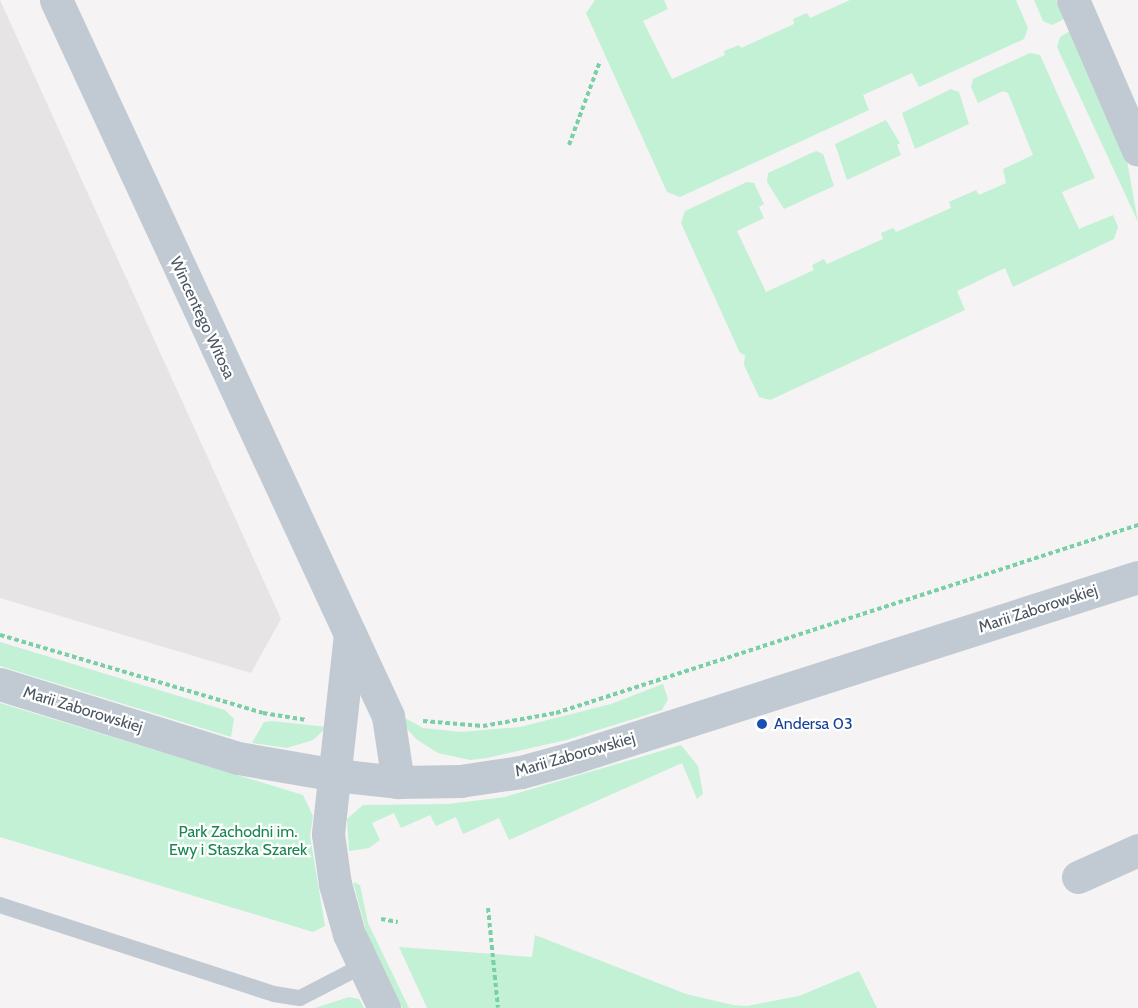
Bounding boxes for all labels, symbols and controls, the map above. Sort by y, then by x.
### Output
street label: Wincentego Witosa [165,254,239,382]
street label: Marii Zaborowskiej [976,581,1100,637]
street label: Marii Zaborowskiej [21,683,145,737]
place label: Andersa 03 [774,714,853,734]
marker: Andersa 03 [755,717,769,731]
street label: Marii Zaborowskiej [513,729,637,781]
park label: Park Zachodni im. Ewy i Staszka Szarek [169,822,307,860]

